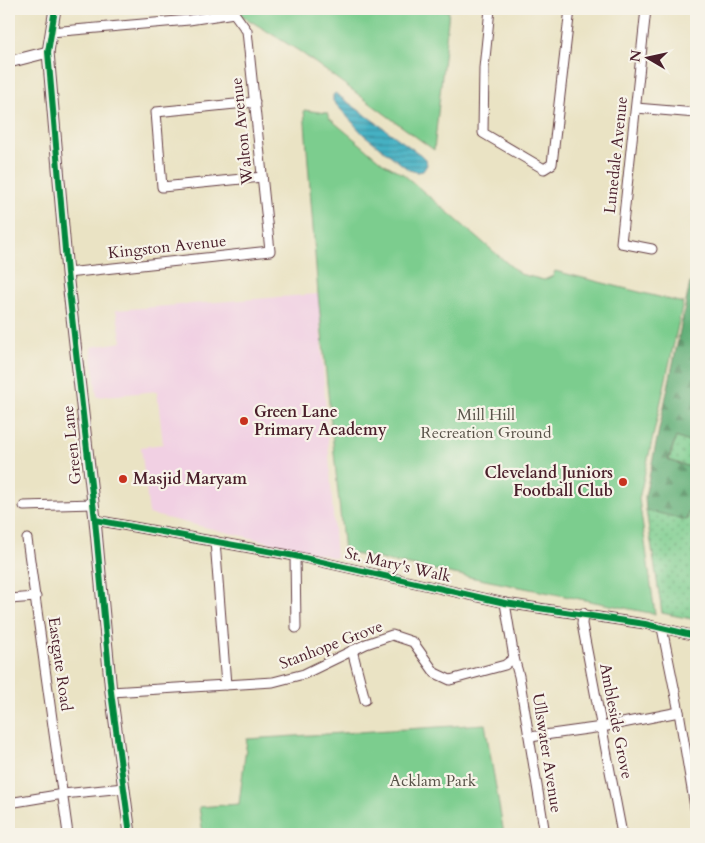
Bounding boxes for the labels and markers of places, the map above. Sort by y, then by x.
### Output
place label: Green Lane Primary Academy [254,401,387,441]
marker: Green Lane Primary Academy [238,415,250,427]
place label: Cleveland Juniors Football Club [485,462,613,502]
place label: Masjid Maryam [133,468,247,490]
marker: Masjid Maryam [117,473,129,485]
marker: Cleveland Juniors Football Club [617,476,629,488]

